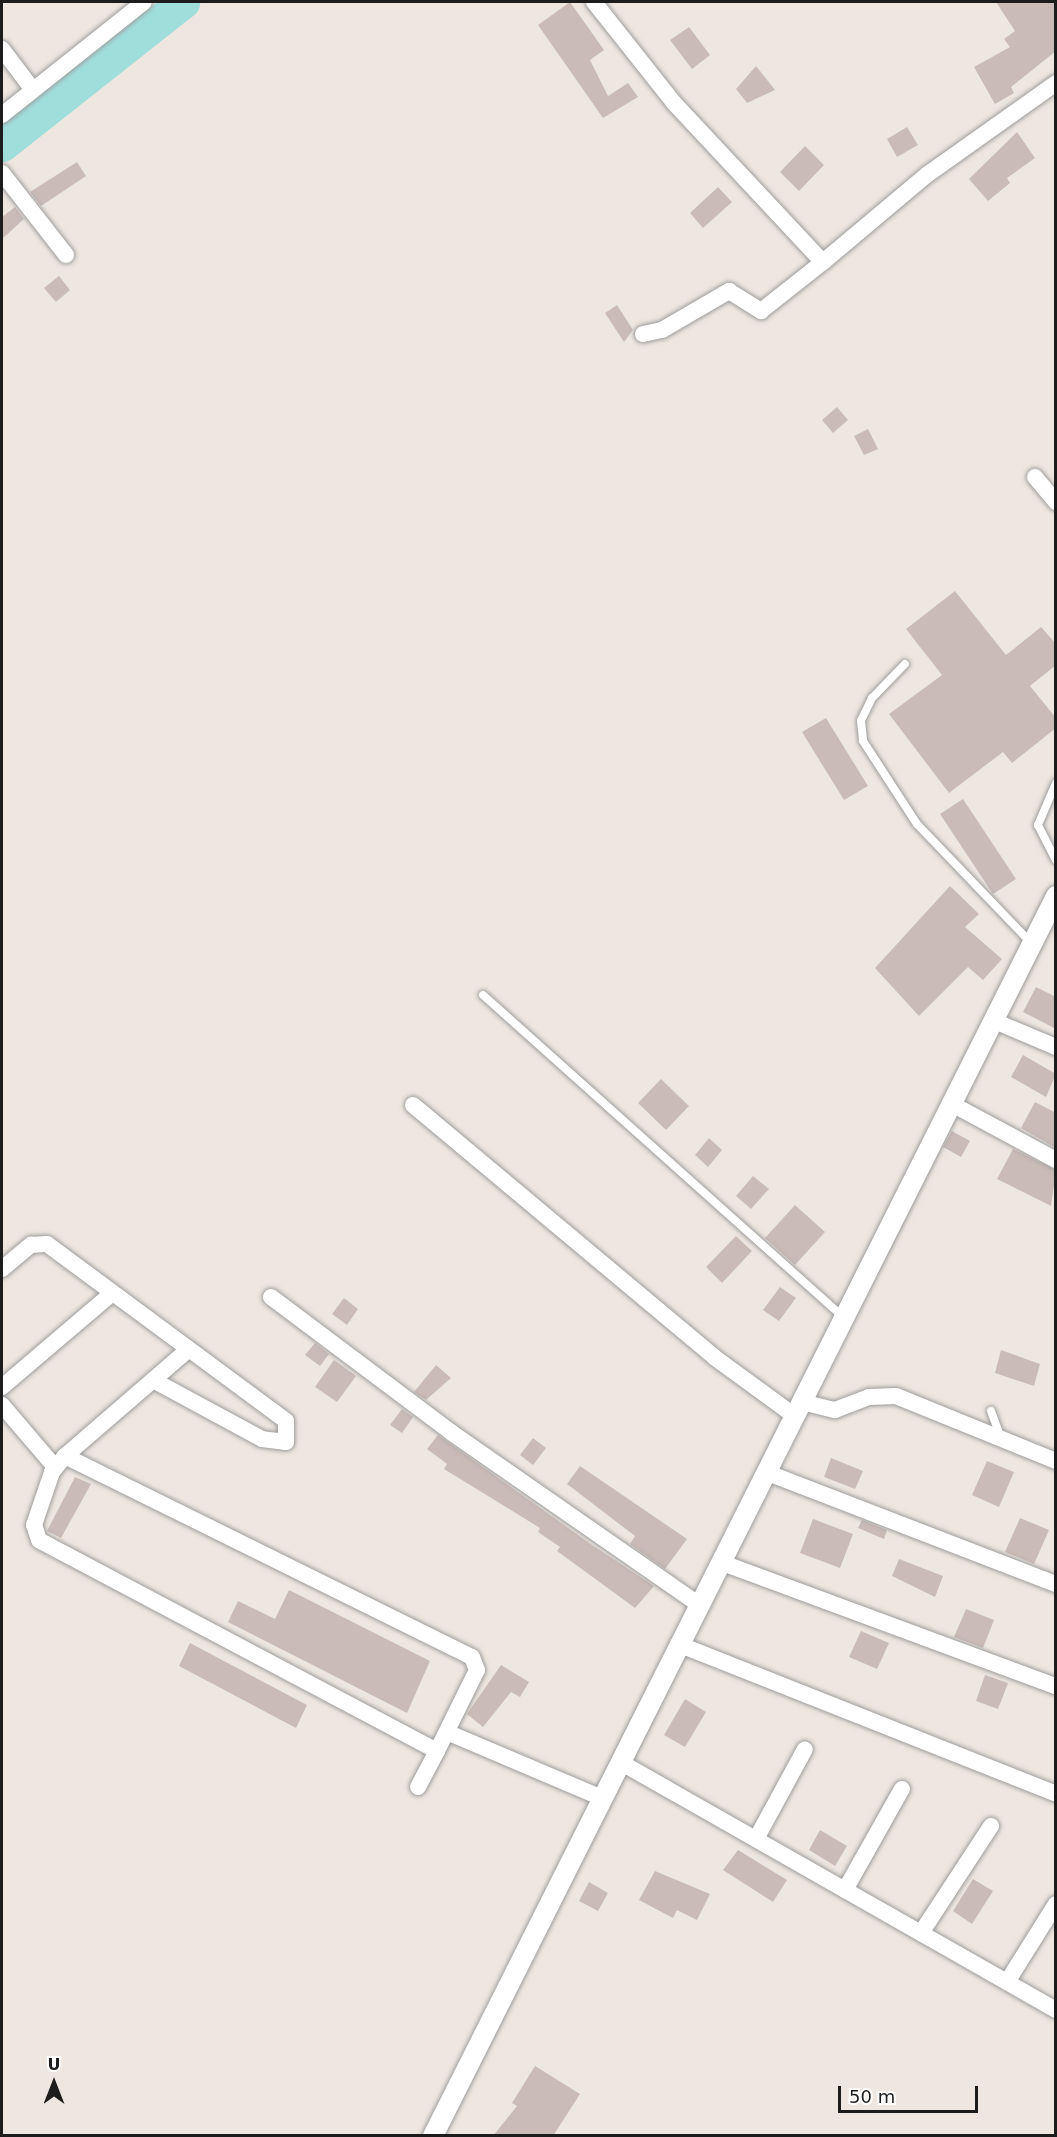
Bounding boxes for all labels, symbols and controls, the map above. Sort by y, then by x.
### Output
north arrow [24,2053,84,2113]
text: U [48,2055,61,2074]
scale bar [841,2074,980,2112]
text: 50 m [849,2086,895,2107]

